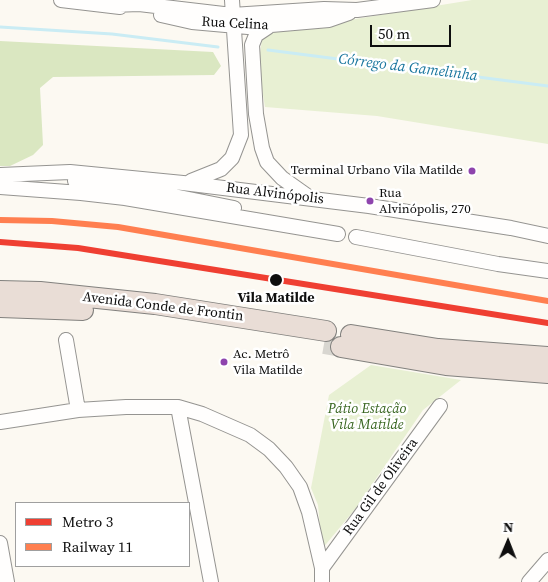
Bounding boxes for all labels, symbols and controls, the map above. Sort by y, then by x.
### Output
street label: Rua Celina [201,14,269,34]
scale bar [373,15,454,47]
text: 50 m [378,23,410,44]
water label: Córrego da Gamelinha [337,51,479,85]
place label: Terminal Urbano Vila Matilde [291,163,463,179]
marker: Terminal Urbano Vila Matilde [467,166,477,176]
street label: Rua Alvinópolis [225,180,325,208]
place label: Rua Alvinópolis, 270 [379,186,471,217]
marker: Rua Alvinópolis, 270 [365,196,375,206]
marker: Vila Matilde [268,272,284,288]
street label: Avenida Conde de Frontin [82,289,244,325]
place label: Vila Matilde [237,290,315,306]
place label: Ac. Metrô Vila Matilde [233,347,303,378]
marker: Ac. Metrô Vila Matilde [219,357,229,367]
park label: Pátio Estação Vila Matilde [328,401,406,434]
street label: Rua Gil de Oliveira [340,435,422,539]
legend [15,502,190,567]
text: Metro 3 [62,511,113,532]
north arrow [483,517,533,567]
text: N [503,517,514,537]
text: Railway 11 [62,536,133,557]

